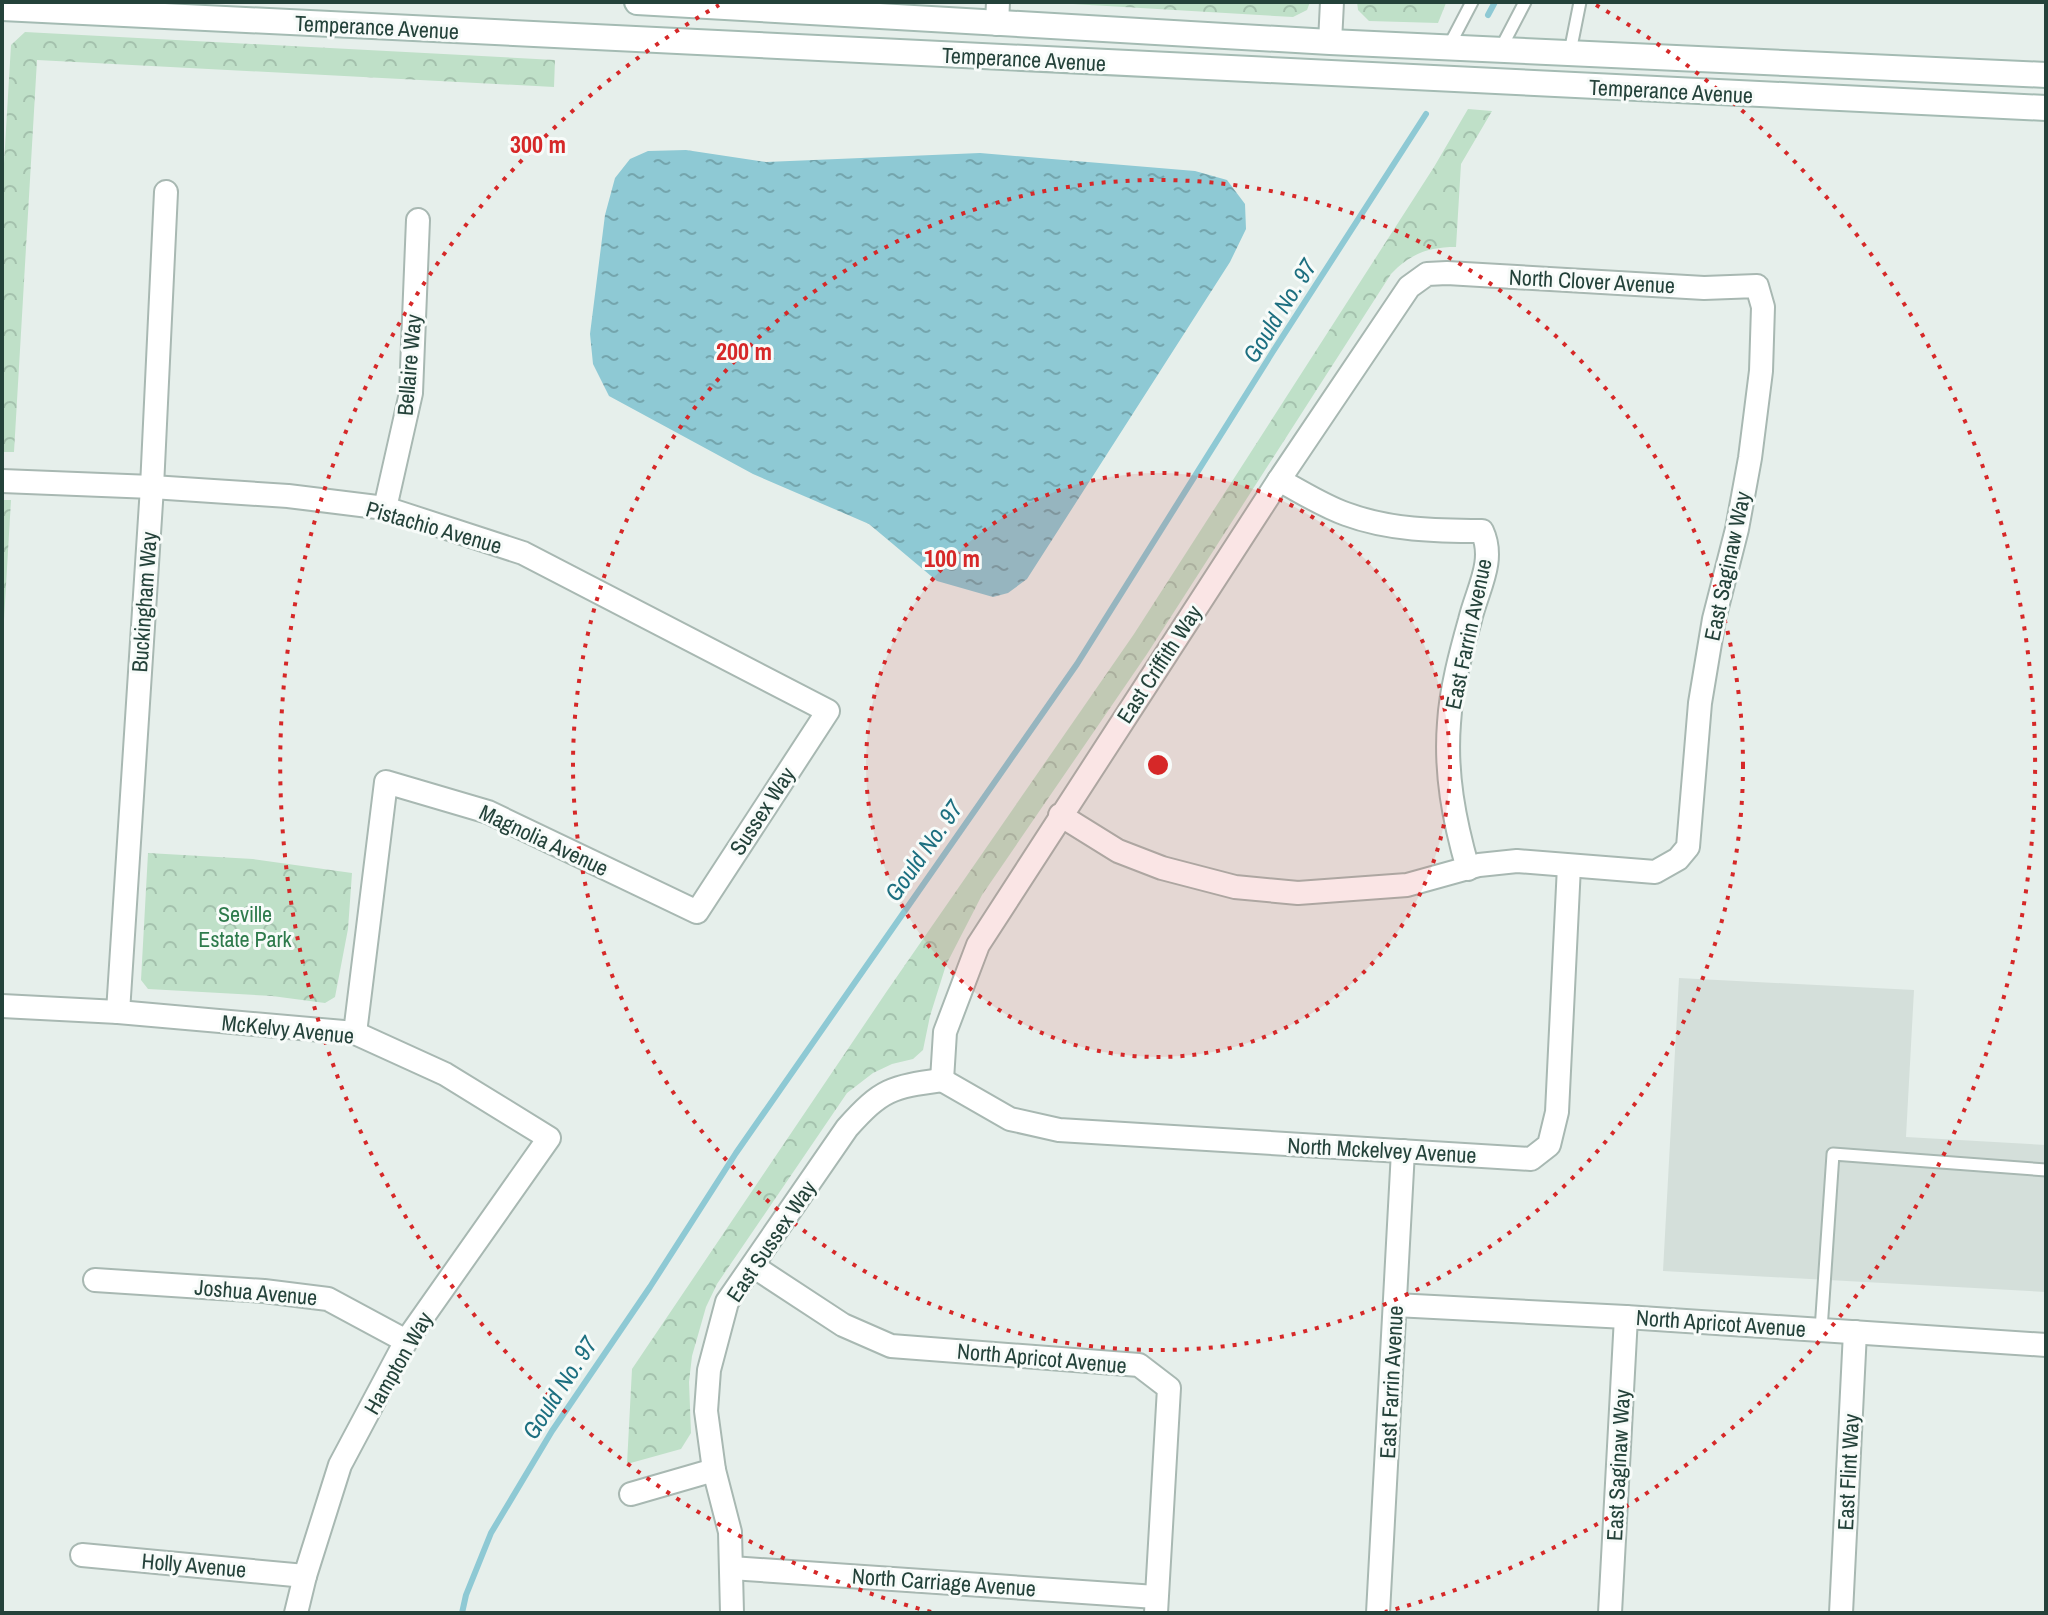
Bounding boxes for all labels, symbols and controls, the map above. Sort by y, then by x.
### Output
street label: Temperance Avenue [294,8,460,46]
street label: Temperance Avenue [941,40,1107,78]
street label: Temperance Avenue [1588,72,1754,110]
text: 300 m [510,128,566,160]
water label: Gould No. 97 [1235,252,1324,368]
street label: North Clover Avenue [1508,262,1676,300]
street label: Bellaire Way [390,313,428,417]
text: 200 m [716,335,772,367]
street label: East Saginaw Way [1697,489,1757,643]
street label: Pistachio Avenue [363,493,505,561]
street label: Buckingham Way [124,531,164,673]
text: 100 m [924,542,980,574]
street label: East Farrin Avenue [1437,556,1499,712]
street label: East Criffith Way [1110,599,1208,729]
centre of rings [1144,751,1172,779]
street label: Sussex Way [722,761,802,861]
water label: Gould No. 97 [877,793,970,907]
street label: Magnolia Avenue [475,797,613,883]
park label: Seville Estate Park [198,899,293,954]
street label: McKelvy Avenue [220,1007,356,1051]
street label: North Mckelvey Avenue [1287,1130,1477,1170]
street label: East Sussex Way [719,1174,823,1308]
street label: Joshua Avenue [193,1272,319,1312]
street label: North Apricot Avenue [1635,1302,1807,1344]
street label: East Farrin Avenue [1372,1305,1410,1459]
street label: Hampton Way [357,1306,439,1420]
water label: Gould No. 97 [514,1329,605,1445]
street label: North Apricot Avenue [956,1336,1128,1380]
street label: East Saginaw Way [1599,1388,1637,1542]
street label: East Flint Way [1830,1413,1866,1531]
street label: Holly Avenue [140,1545,248,1585]
street label: North Carriage Avenue [851,1561,1037,1603]

